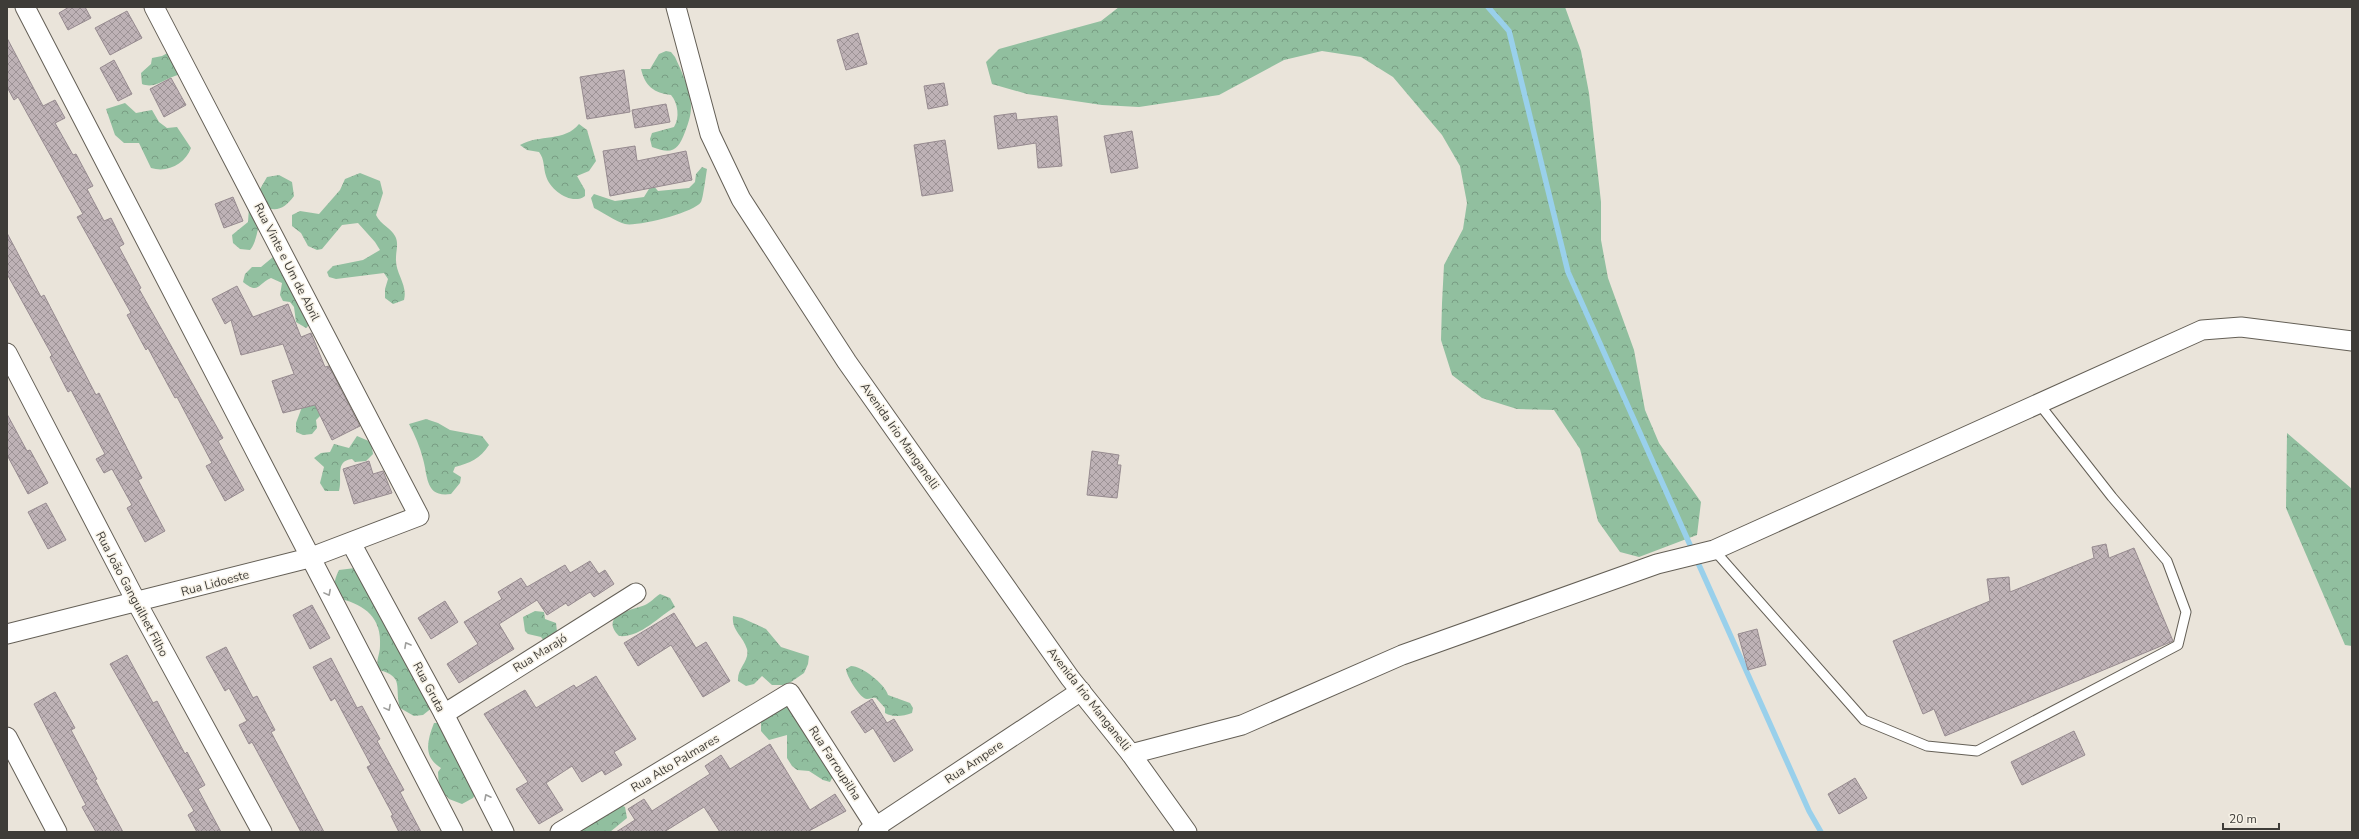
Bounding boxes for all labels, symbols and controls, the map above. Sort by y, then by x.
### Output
street label: Rua Vinte e Um de Abril [250,200,324,324]
street label: Avenida Irio Manganelli [857,379,943,493]
street label: Rua João Ganguilhet Filho [92,529,172,660]
street label: Rua Lidoeste [179,566,251,600]
one-way arrow [323,589,330,596]
street label: Rua Marajó [510,630,570,676]
one-way arrow [404,642,411,649]
street label: Avenida Irio Manganelli [1044,644,1134,754]
street label: Rua Gruta [409,659,449,715]
one-way arrow [384,704,391,711]
street label: Rua Farroupilha [805,723,865,803]
street label: Rua Alto Palmares [628,730,722,796]
street label: Rua Ampere [942,737,1006,787]
one-way arrow [484,794,491,801]
scale bar [2223,805,2279,831]
text: 20 m [2229,811,2257,827]

